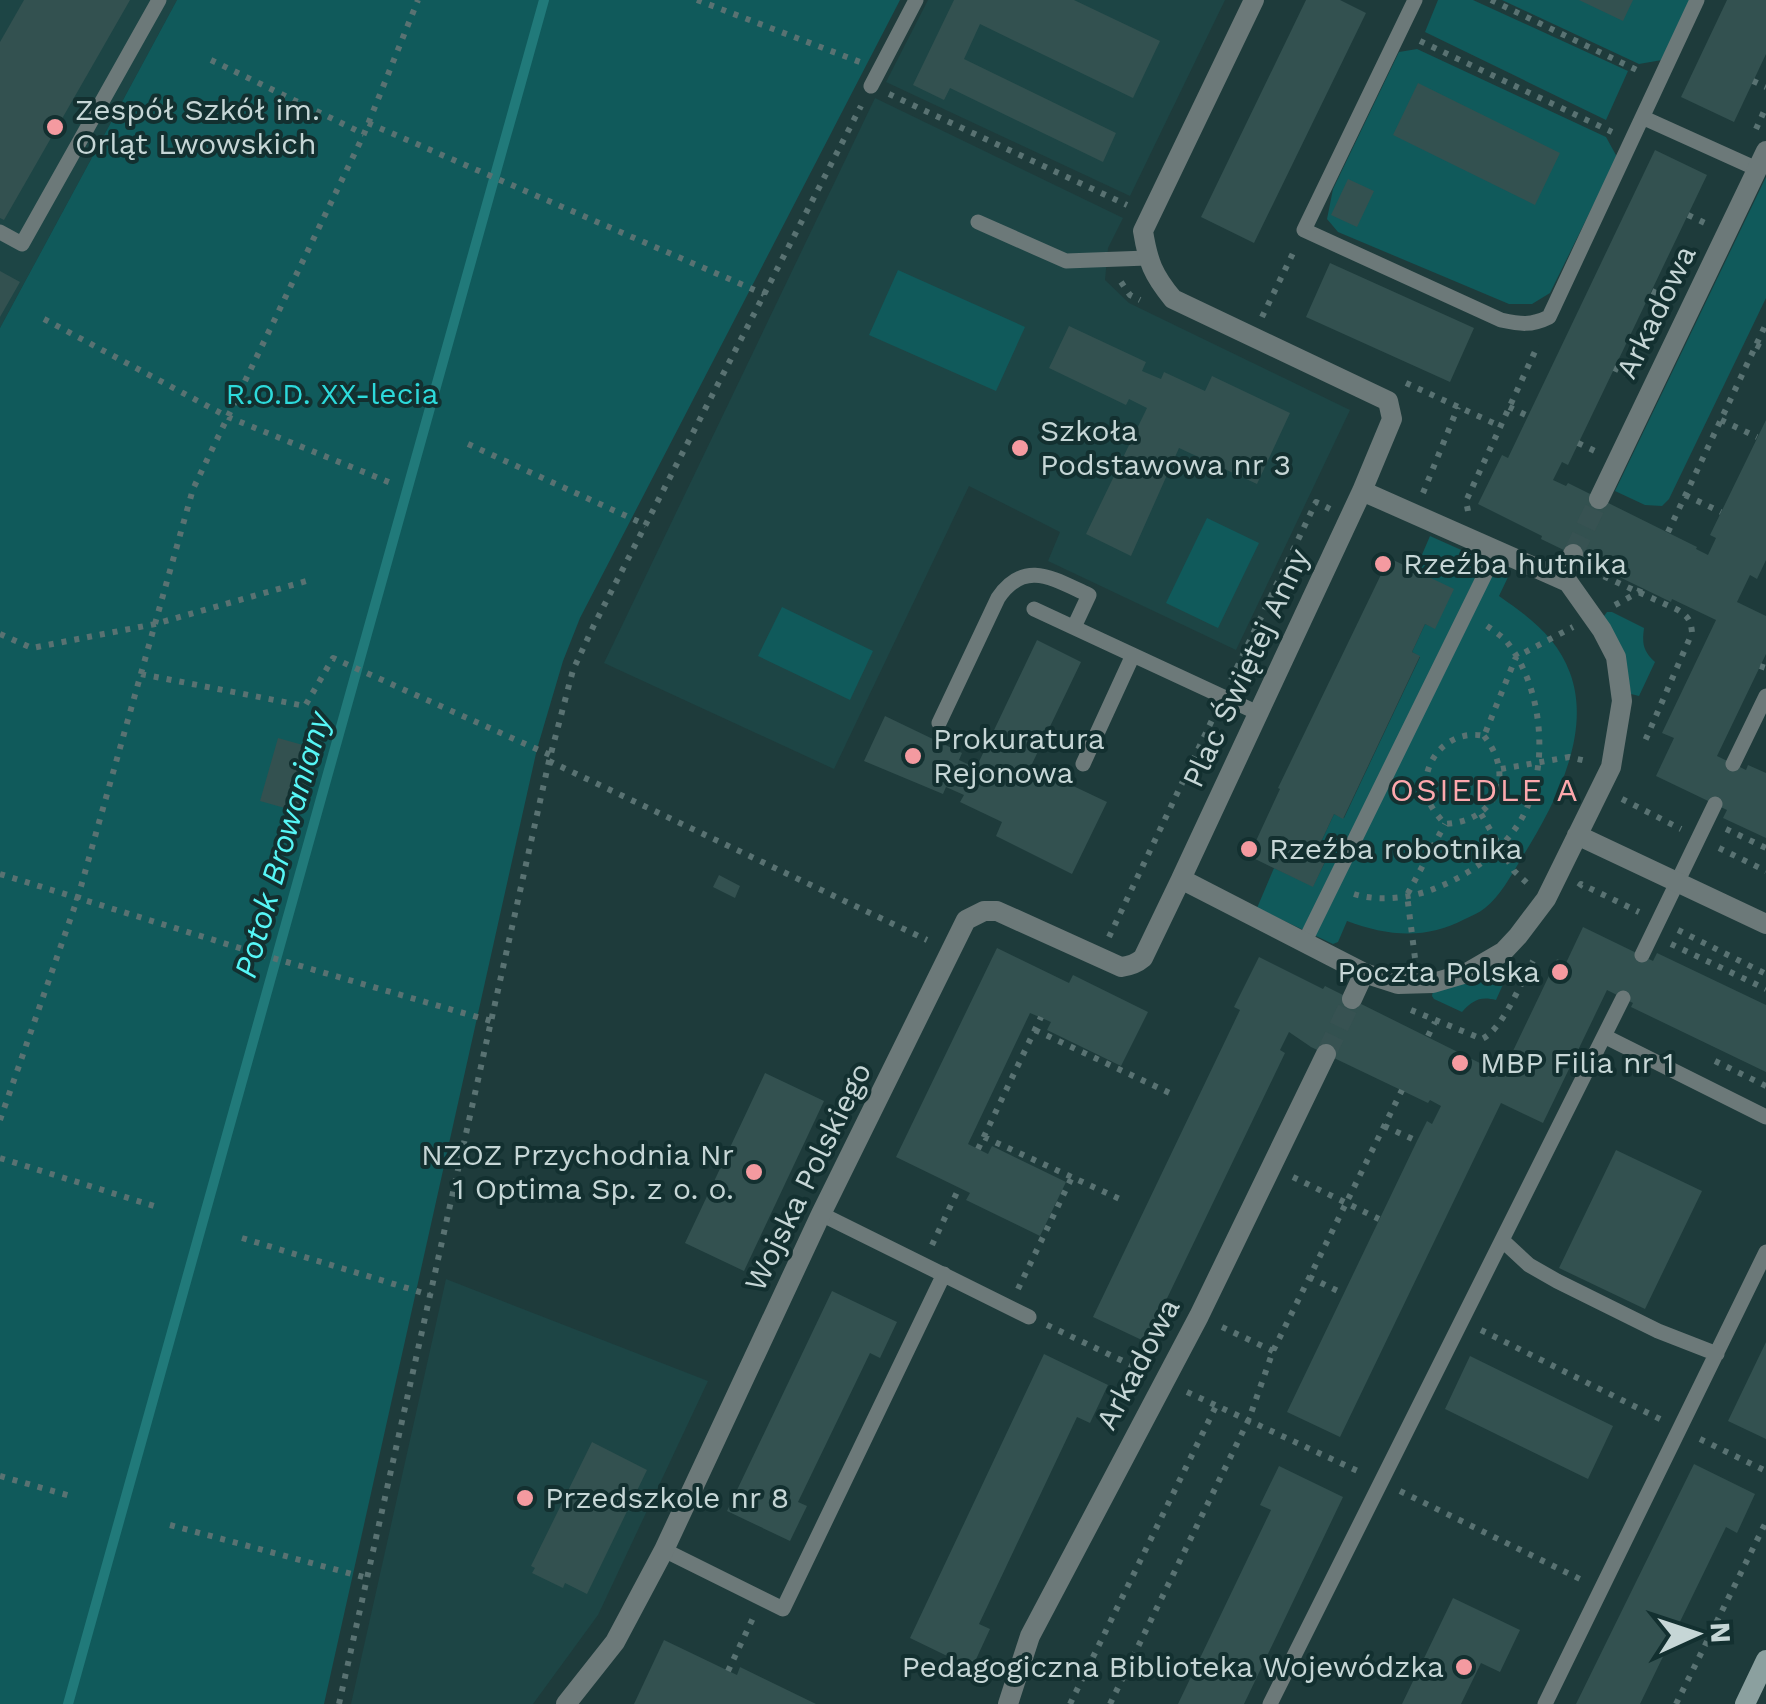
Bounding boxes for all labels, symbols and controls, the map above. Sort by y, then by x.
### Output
place label: Zespół Szkół im. Orląt Lwowskich [75,92,320,161]
marker: Zespół Szkół im. Orląt Lwowskich [44,116,66,138]
street label: Arkadowa [1608,239,1703,384]
park label: R.O.D. XX-lecia [226,376,438,411]
place label: Szkoła Podstawowa nr 3 [1040,413,1291,482]
marker: Szkoła Podstawowa nr 3 [1009,437,1031,459]
street label: Plac Świętej Anny [1175,542,1316,793]
place label: Rzeźba hutnika [1403,546,1627,581]
marker: Rzeźba hutnika [1372,553,1394,575]
water label: Potok Browaniany [226,706,339,982]
place label: Prokuratura Rejonowa [933,721,1105,790]
marker: Prokuratura Rejonowa [902,745,924,767]
district label: OSIEDLE A [1390,771,1580,809]
place label: Rzeźba robotnika [1269,831,1523,866]
marker: Rzeźba robotnika [1238,838,1260,860]
place label: Poczta Polska [1337,954,1540,989]
marker: Poczta Polska [1549,961,1571,983]
place label: MBP Filia nr 1 [1480,1045,1674,1080]
marker: MBP Filia nr 1 [1449,1052,1471,1074]
street label: Wojska Polskiego [737,1057,878,1297]
place label: NZOZ Przychodnia Nr 1 Optima Sp. z o. o. [421,1137,734,1206]
marker: NZOZ Przychodnia Nr 1 Optima Sp. z o. o. [743,1161,765,1183]
street label: Arkadowa [1088,1292,1187,1435]
place label: Przedszkole nr 8 [545,1480,789,1515]
marker: Przedszkole nr 8 [514,1487,536,1509]
north arrow [1646,1584,1746,1684]
text: N [1703,1621,1737,1644]
place label: Pedagogiczna Biblioteka Wojewódzka [902,1649,1444,1684]
marker: Pedagogiczna Biblioteka Wojewódzka [1453,1656,1475,1678]

